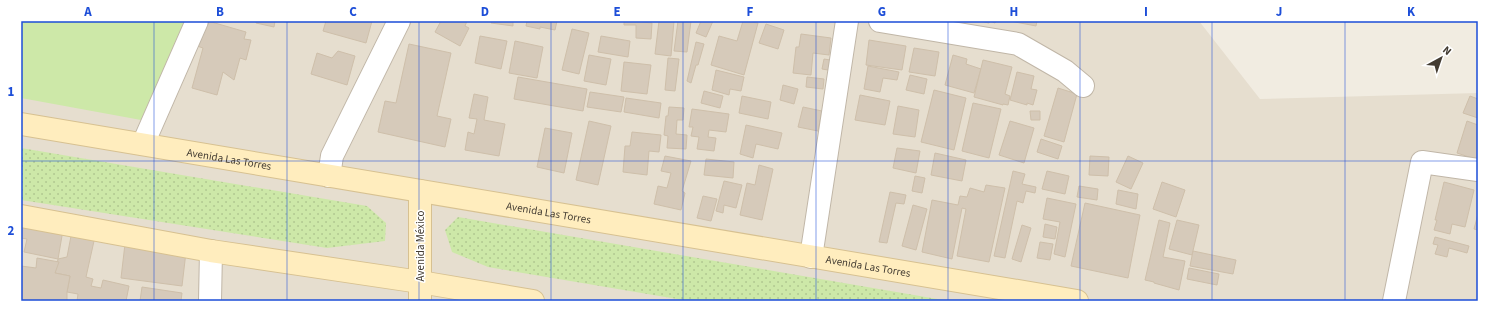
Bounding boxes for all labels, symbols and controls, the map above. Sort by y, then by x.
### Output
text: A [83,3,92,21]
text: B [216,3,224,21]
text: C [349,3,357,21]
text: D [481,3,489,21]
text: E [613,3,621,21]
text: F [747,3,754,21]
text: G [878,3,886,21]
text: H [1010,3,1018,21]
text: I [1144,3,1148,21]
text: J [1276,3,1282,21]
text: K [1407,3,1416,21]
north arrow [1421,38,1461,78]
text: N [1439,43,1455,59]
text: 1 [8,83,15,101]
street label: Avenida Las Torres [186,145,273,174]
street label: Avenida Las Torres [505,198,592,227]
street label: Avenida México [413,211,428,281]
text: 2 [8,222,15,240]
street label: Avenida Las Torres [825,252,912,281]

